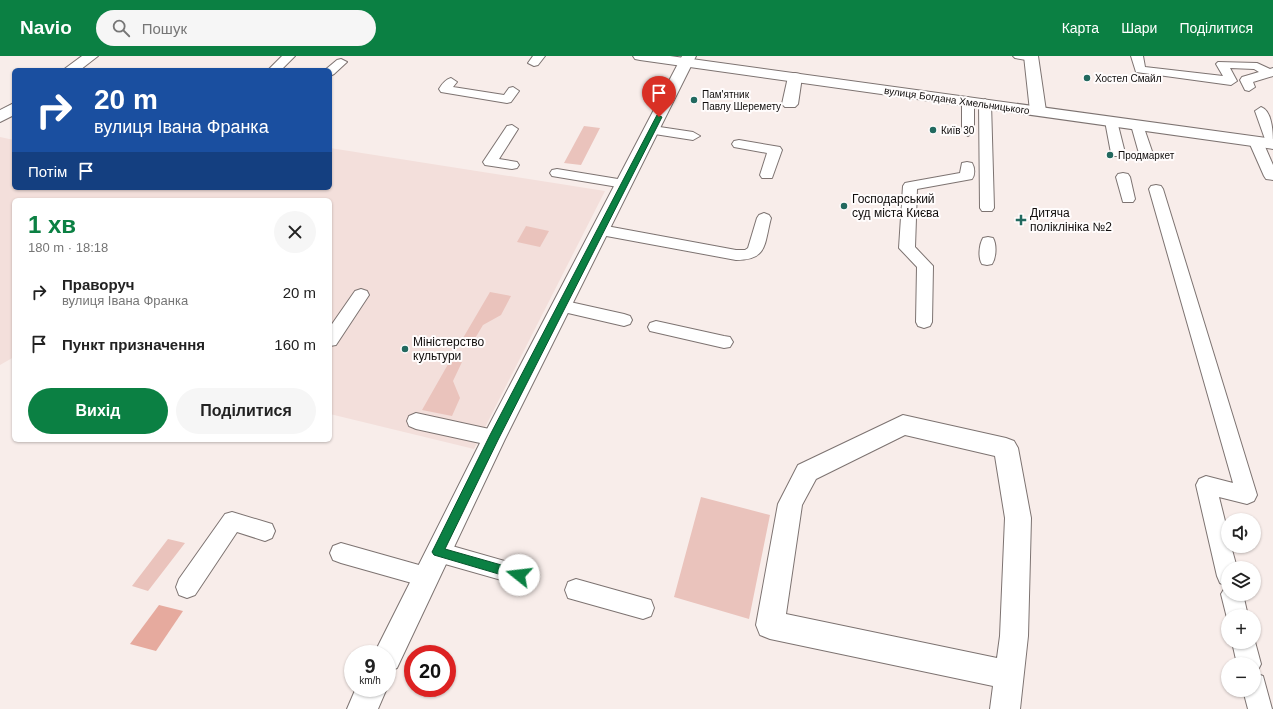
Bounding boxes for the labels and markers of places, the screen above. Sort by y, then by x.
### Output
marker: Хостел Смайл [1082,73,1092,83]
place label: Хостел Смайл [1095,73,1162,84]
pin [642,76,676,117]
place label: Пам'ятник Павлу Шеремету [702,89,781,112]
marker: Пам'ятник Павлу Шеремету [689,95,699,105]
marker: Київ 30 [928,125,938,135]
place label: Київ 30 [941,125,975,136]
marker: Продмаркет [1105,150,1115,160]
place label: Продмаркет [1118,150,1175,161]
place label: Господарський суд міста Києва [852,192,939,220]
marker: Господарський суд міста Києва [839,201,849,211]
place label: Дитяча поліклініка №2 [1030,206,1112,234]
marker: Дитяча поліклініка №2 [1015,214,1027,226]
place label: Міністерство культури [413,335,484,363]
marker: Міністерство культури [400,344,410,354]

